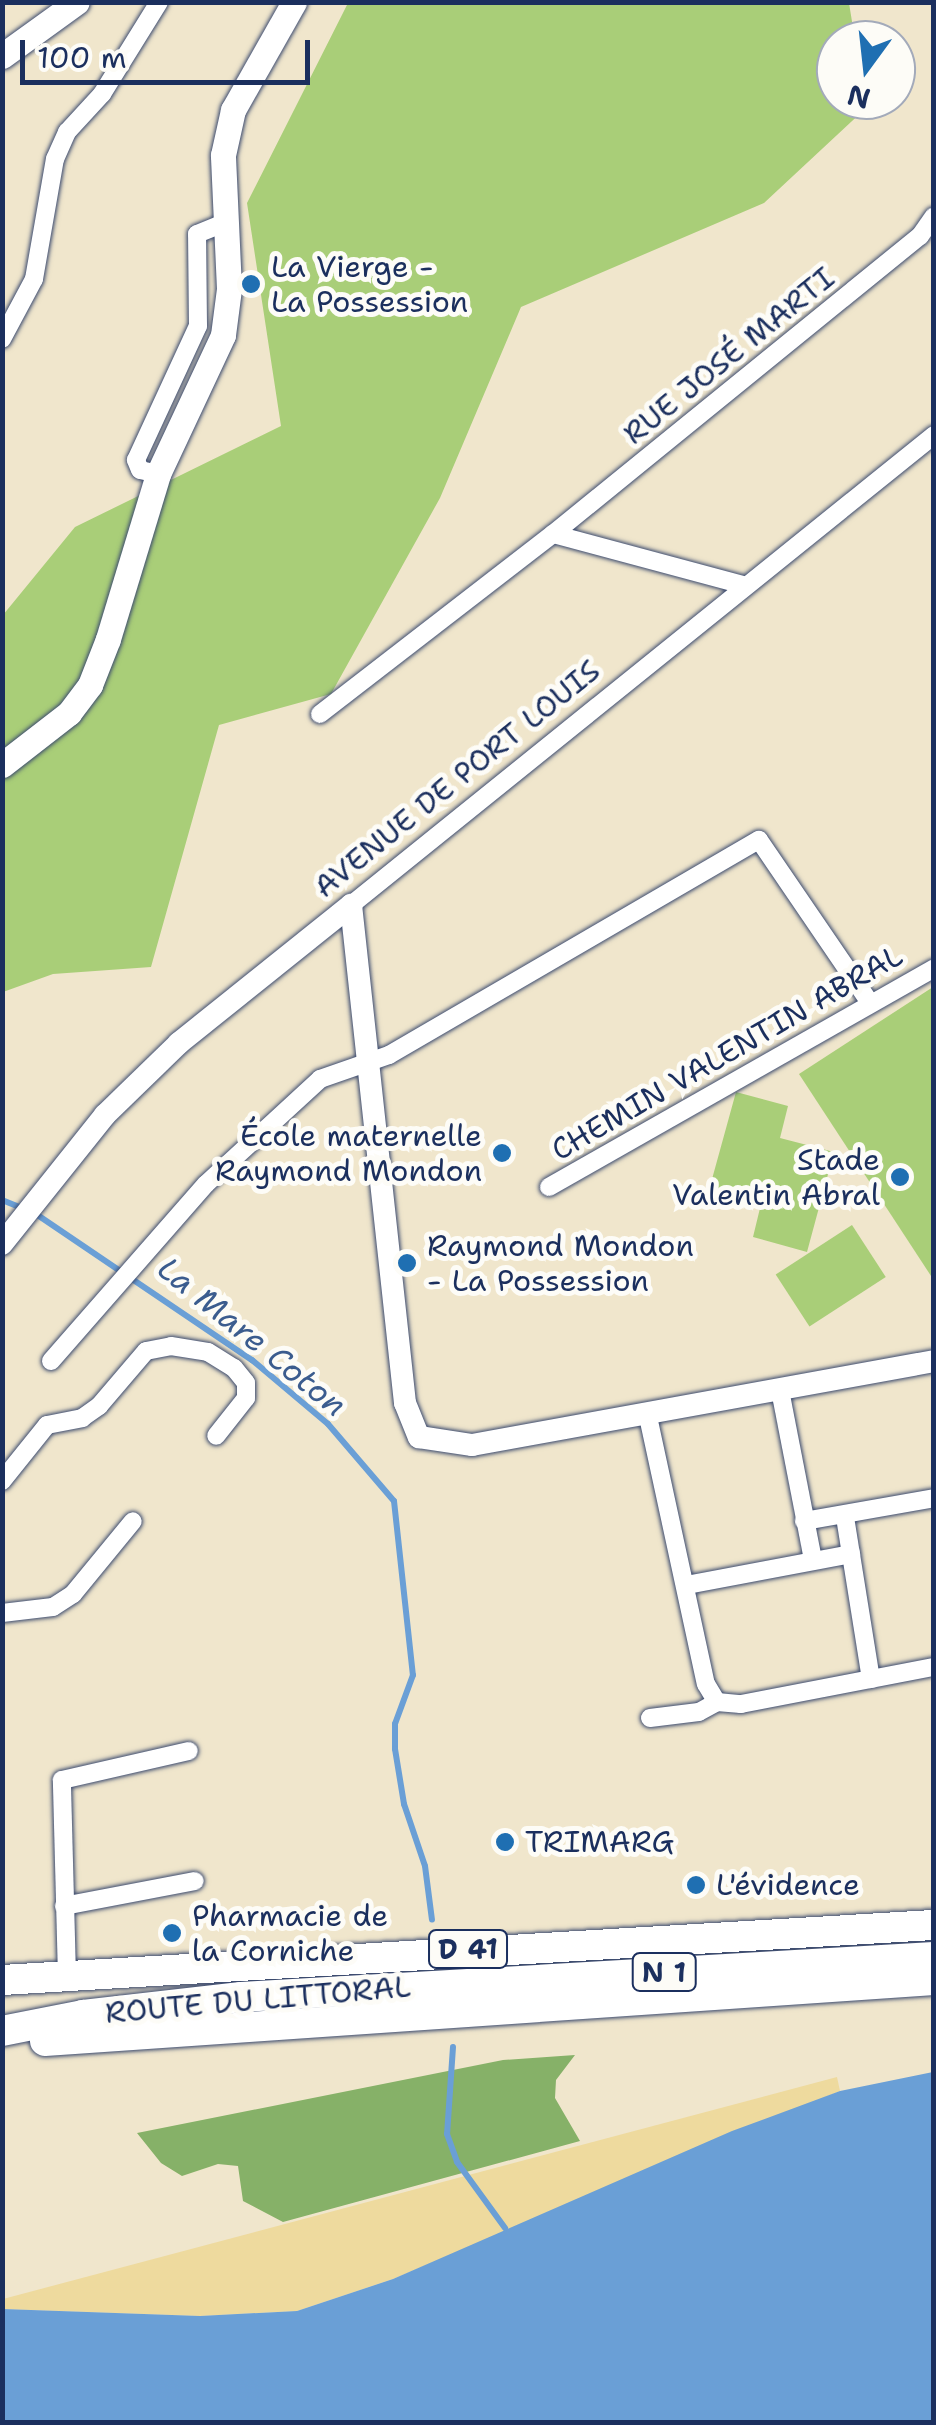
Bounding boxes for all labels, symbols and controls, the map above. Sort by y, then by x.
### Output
scale bar [25,20,315,82]
north arrow [816,20,916,120]
text: 100 m [37,37,127,78]
text: N [843,76,874,118]
place label: La Vierge - La Possession [271,249,468,320]
street label: RUE JOSÉ MARTI [616,260,842,452]
marker: La Vierge - La Possession [240,273,262,295]
street label: AVENUE DE PORT LOUIS [307,653,607,905]
street label: CHEMIN VALENTIN ABRAL [545,938,909,1168]
place label: École maternelle Raymond Mondon [215,1118,482,1188]
marker: École maternelle Raymond Mondon [491,1142,513,1164]
place label: Stade Valentin Abral [672,1142,880,1212]
marker: Stade Valentin Abral [889,1166,911,1188]
place label: Raymond Mondon - La Possession [427,1228,694,1298]
water label: La Mare Coton [150,1249,354,1425]
marker: Raymond Mondon - La Possession [396,1252,418,1274]
place label: TRIMARG [525,1824,674,1860]
marker: TRIMARG [494,1831,516,1853]
place label: L'évidence [716,1867,860,1903]
marker: L'évidence [685,1874,707,1896]
place label: Pharmacie de la Corniche [192,1898,388,1968]
marker: Pharmacie de la Corniche [161,1922,183,1944]
road number: D 41 [428,1926,508,1972]
road number: N 1 [632,1949,696,1995]
street label: ROUTE DU LITTORAL [104,1969,412,2031]

